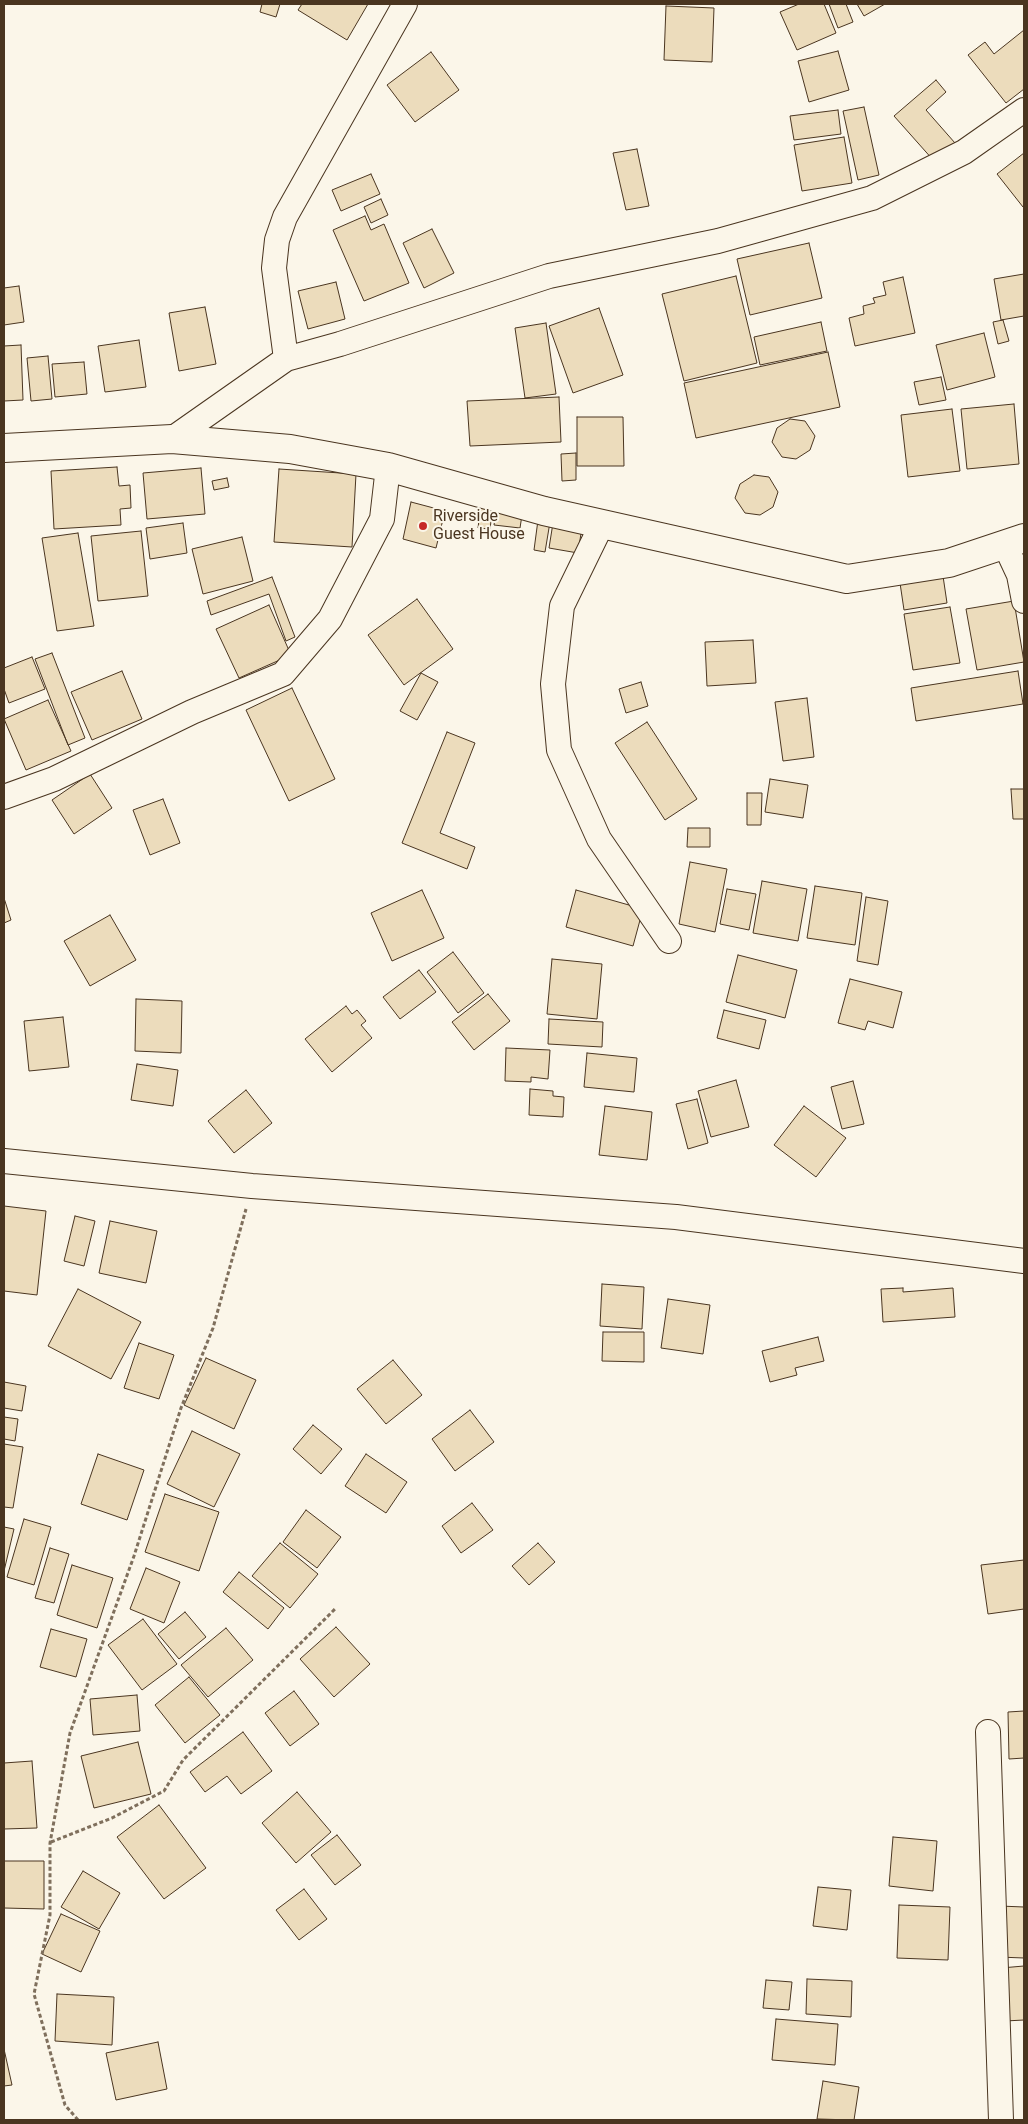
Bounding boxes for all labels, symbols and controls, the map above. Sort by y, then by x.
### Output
place label: Riverside Guest House [433,507,525,545]
marker: Riverside Guest House [417,520,429,532]

